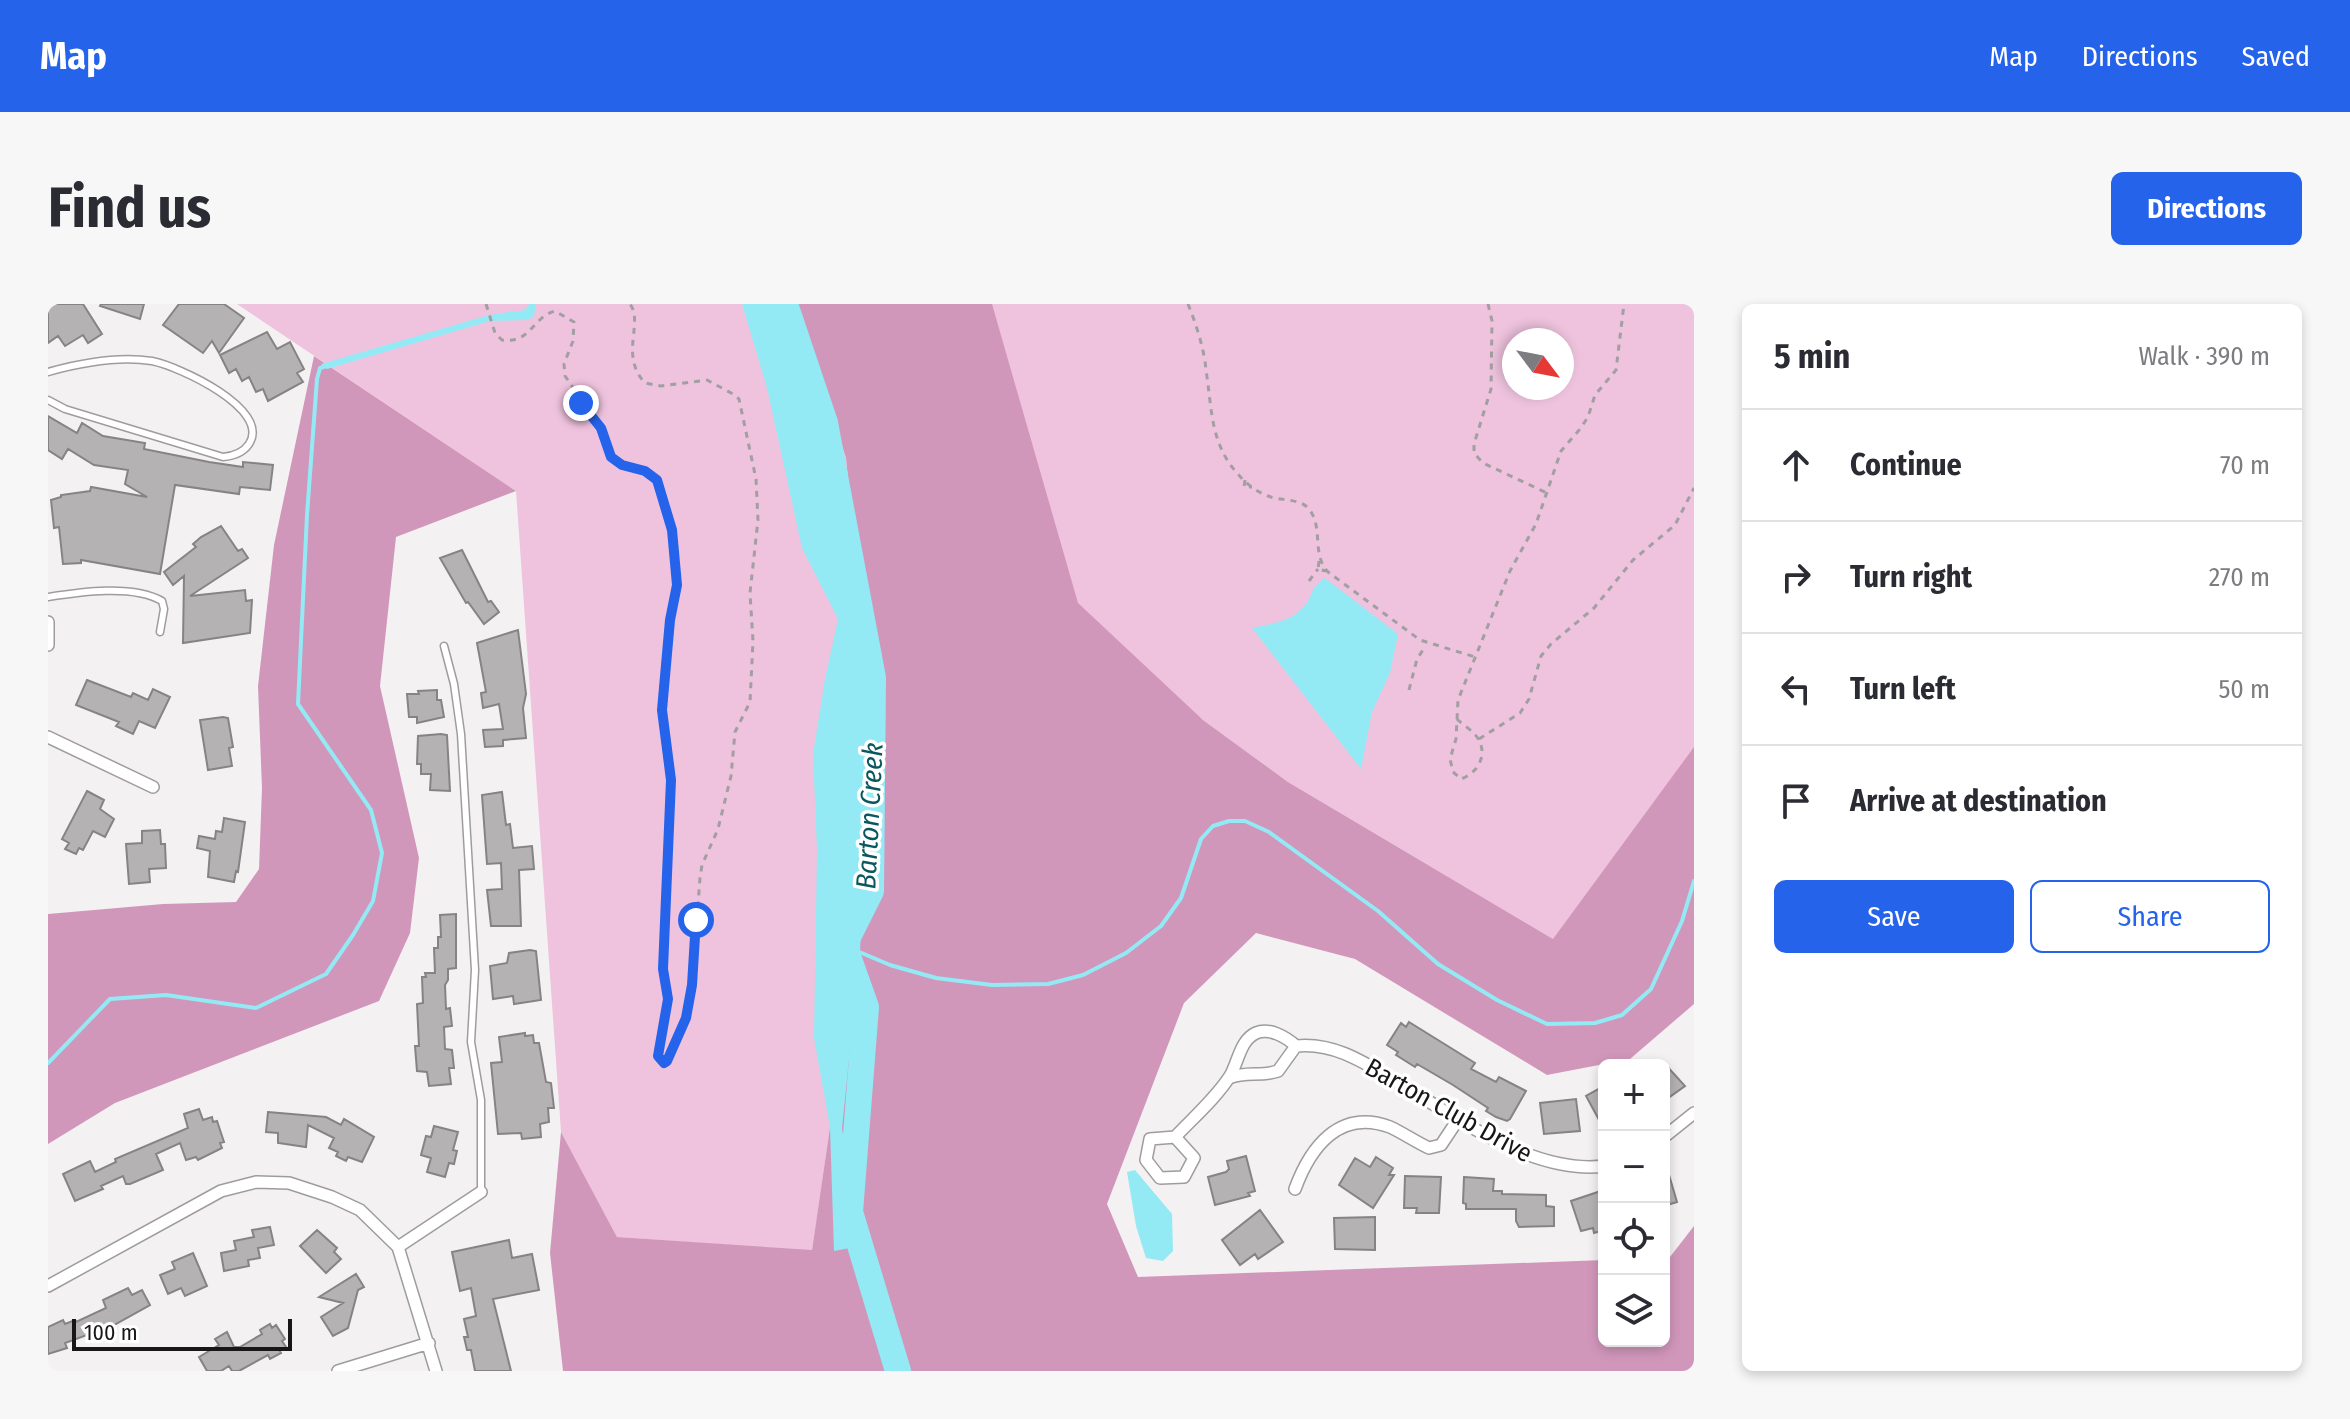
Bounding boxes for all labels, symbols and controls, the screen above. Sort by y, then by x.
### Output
text: Map [40,33,107,79]
text: Map [1989,40,2038,73]
text: Directions [2082,40,2198,73]
text: Saved [2242,40,2310,73]
button: Directions [2111,172,2302,245]
text: Find us [48,175,211,242]
north arrow [1502,328,1574,400]
text: 5 min [1774,336,1850,377]
text: Walk · 390 m [2138,341,2270,372]
route end [563,385,599,421]
icon: ahead [1774,443,1818,487]
text: Continue [1850,447,1962,483]
text: 70 m [2220,450,2270,481]
icon: right [1774,555,1818,599]
text: Turn right [1850,559,1972,595]
text: 270 m [2209,562,2270,593]
icon: left [1774,667,1818,711]
text: Turn left [1850,671,1956,707]
text: 50 m [2218,674,2270,705]
water label: Barton Creek [849,742,890,890]
icon: arrive [1774,779,1818,823]
text: Arrive at destination [1850,783,2107,819]
button: Save [1774,880,2014,953]
button: Share [2030,880,2270,953]
route start [678,902,714,938]
street label: Barton Club Drive [1360,1052,1538,1169]
map controls [1598,1059,1670,1347]
button: + [1598,1059,1670,1131]
button: − [1598,1131,1670,1203]
button: locate [1598,1203,1670,1275]
button: layers [1598,1275,1670,1347]
scale bar [72,1315,292,1351]
text: 100 m [84,1319,138,1346]

